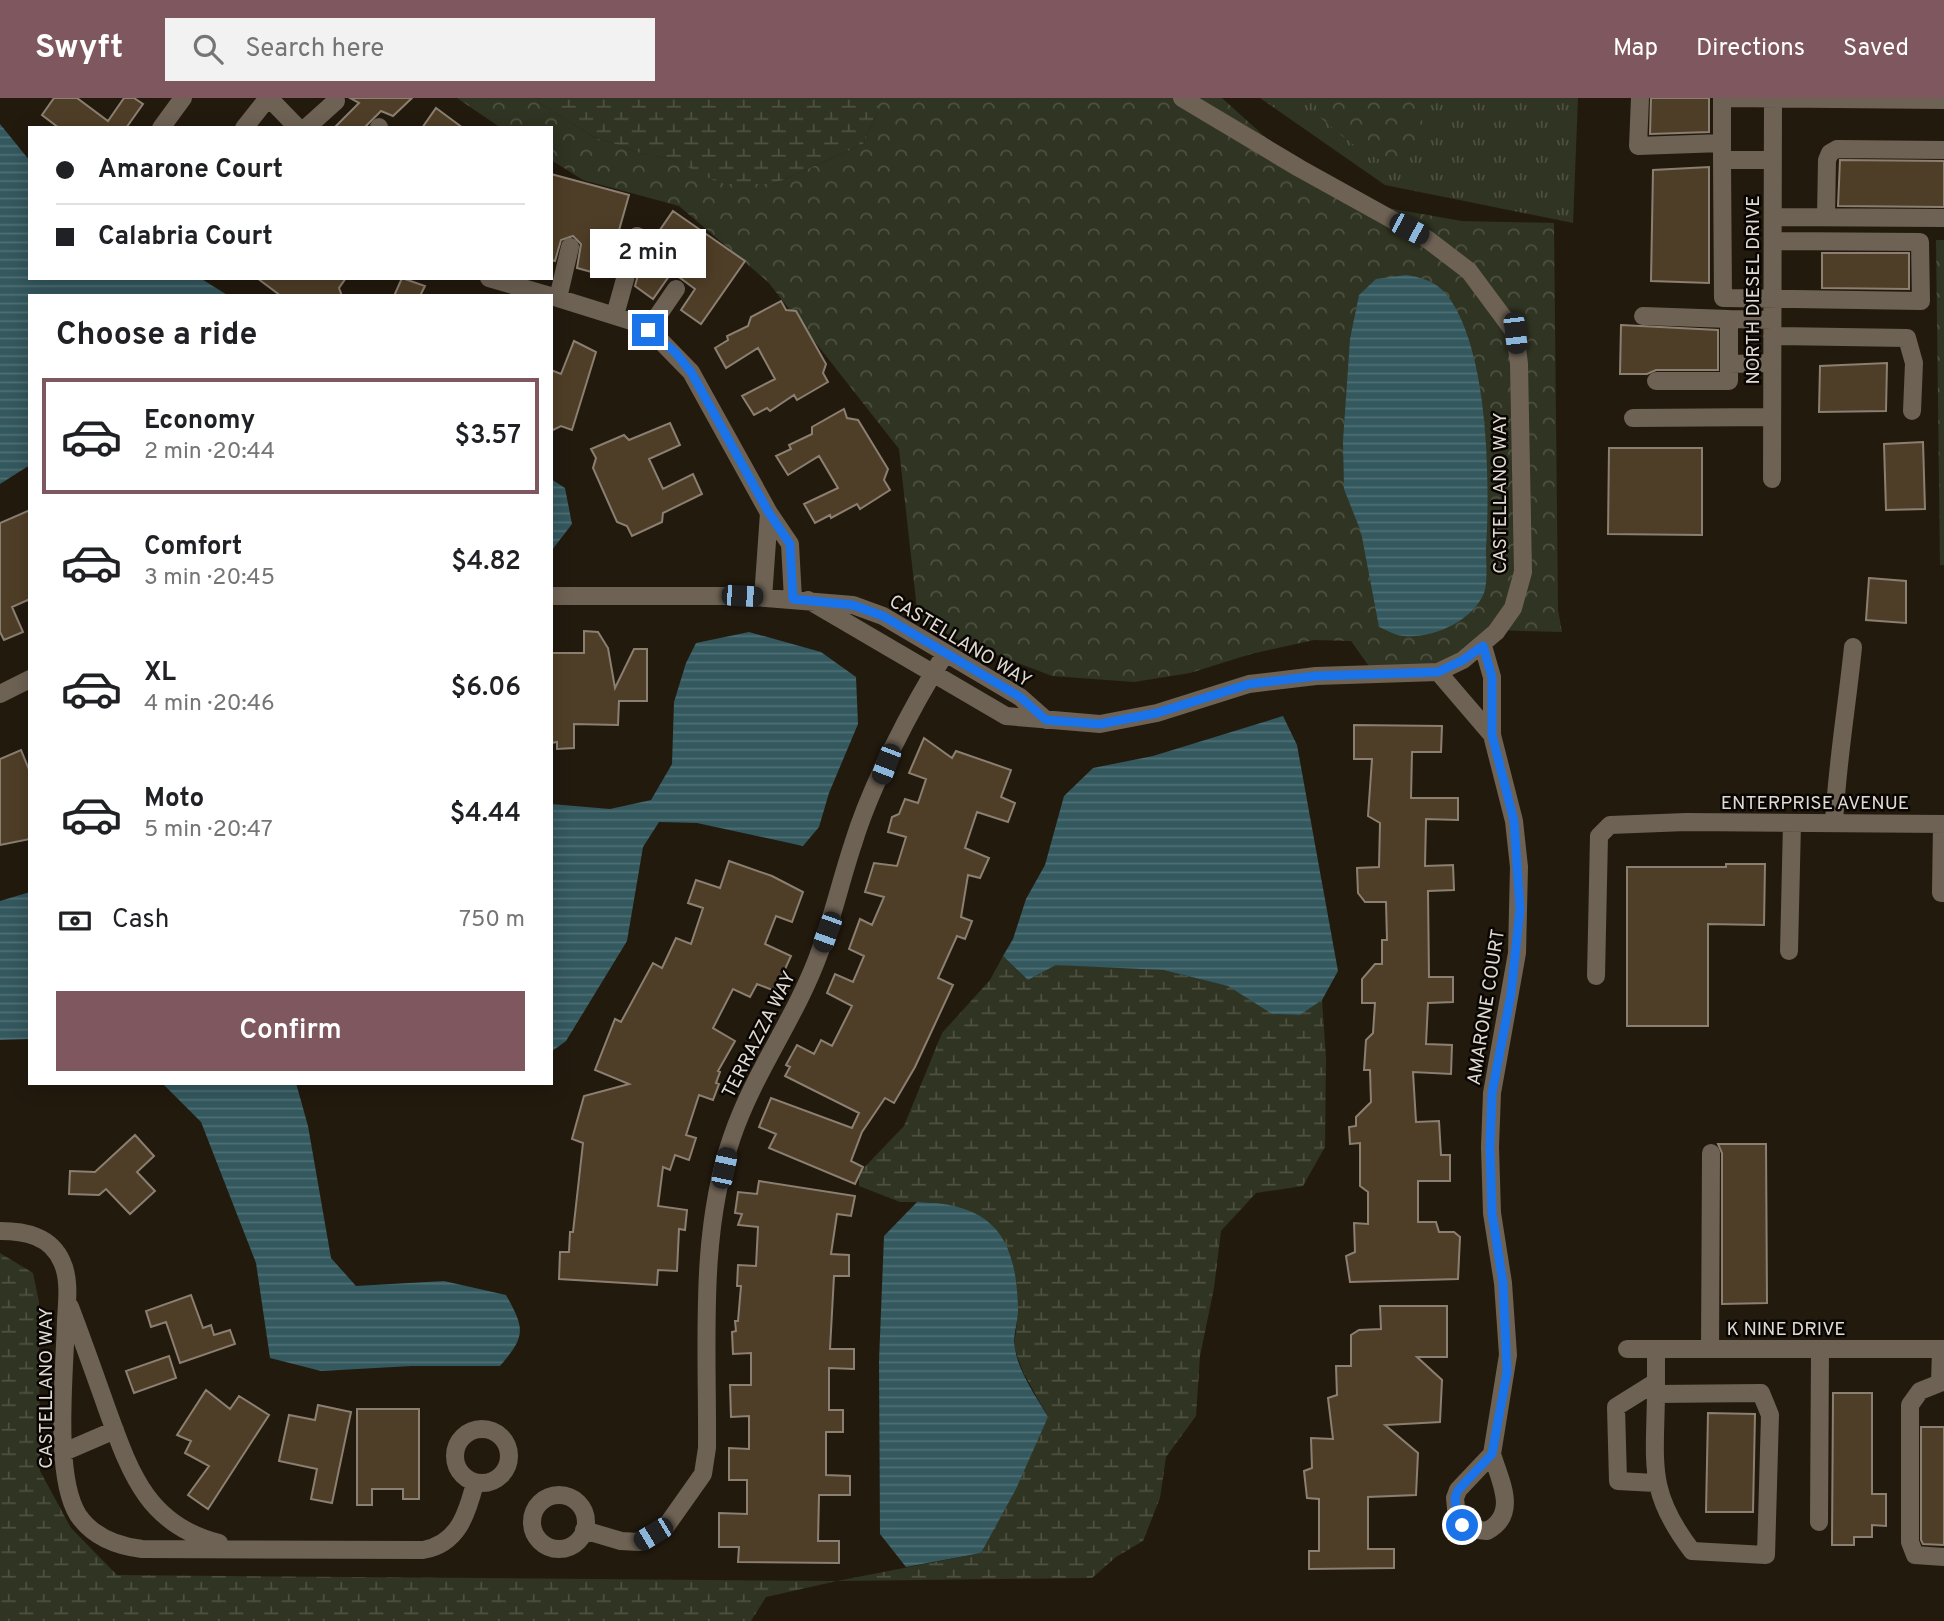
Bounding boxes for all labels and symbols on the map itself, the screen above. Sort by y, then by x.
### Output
street label: NORTH DIESEL DRIVE [1742,195,1766,385]
car [1386,210,1433,248]
callout: 2 min [590,229,706,278]
car [1503,311,1528,355]
route end [632,314,664,346]
street label: CASTELLANO WAY [1489,412,1513,574]
car [721,584,764,608]
street label: CASTELLANO WAY [885,590,1035,694]
car [869,741,904,787]
street label: ENTERPRISE AVENUE [1721,792,1909,816]
car [810,909,845,955]
street label: AMARONE COURT [1463,927,1511,1087]
street label: TERRAZZA WAY [717,967,802,1102]
car [710,1145,739,1191]
street label: CASTELLANO WAY [35,1307,59,1469]
street label: K NINE DRIVE [1726,1318,1846,1342]
route start [1446,1509,1478,1541]
car [630,1514,677,1554]

